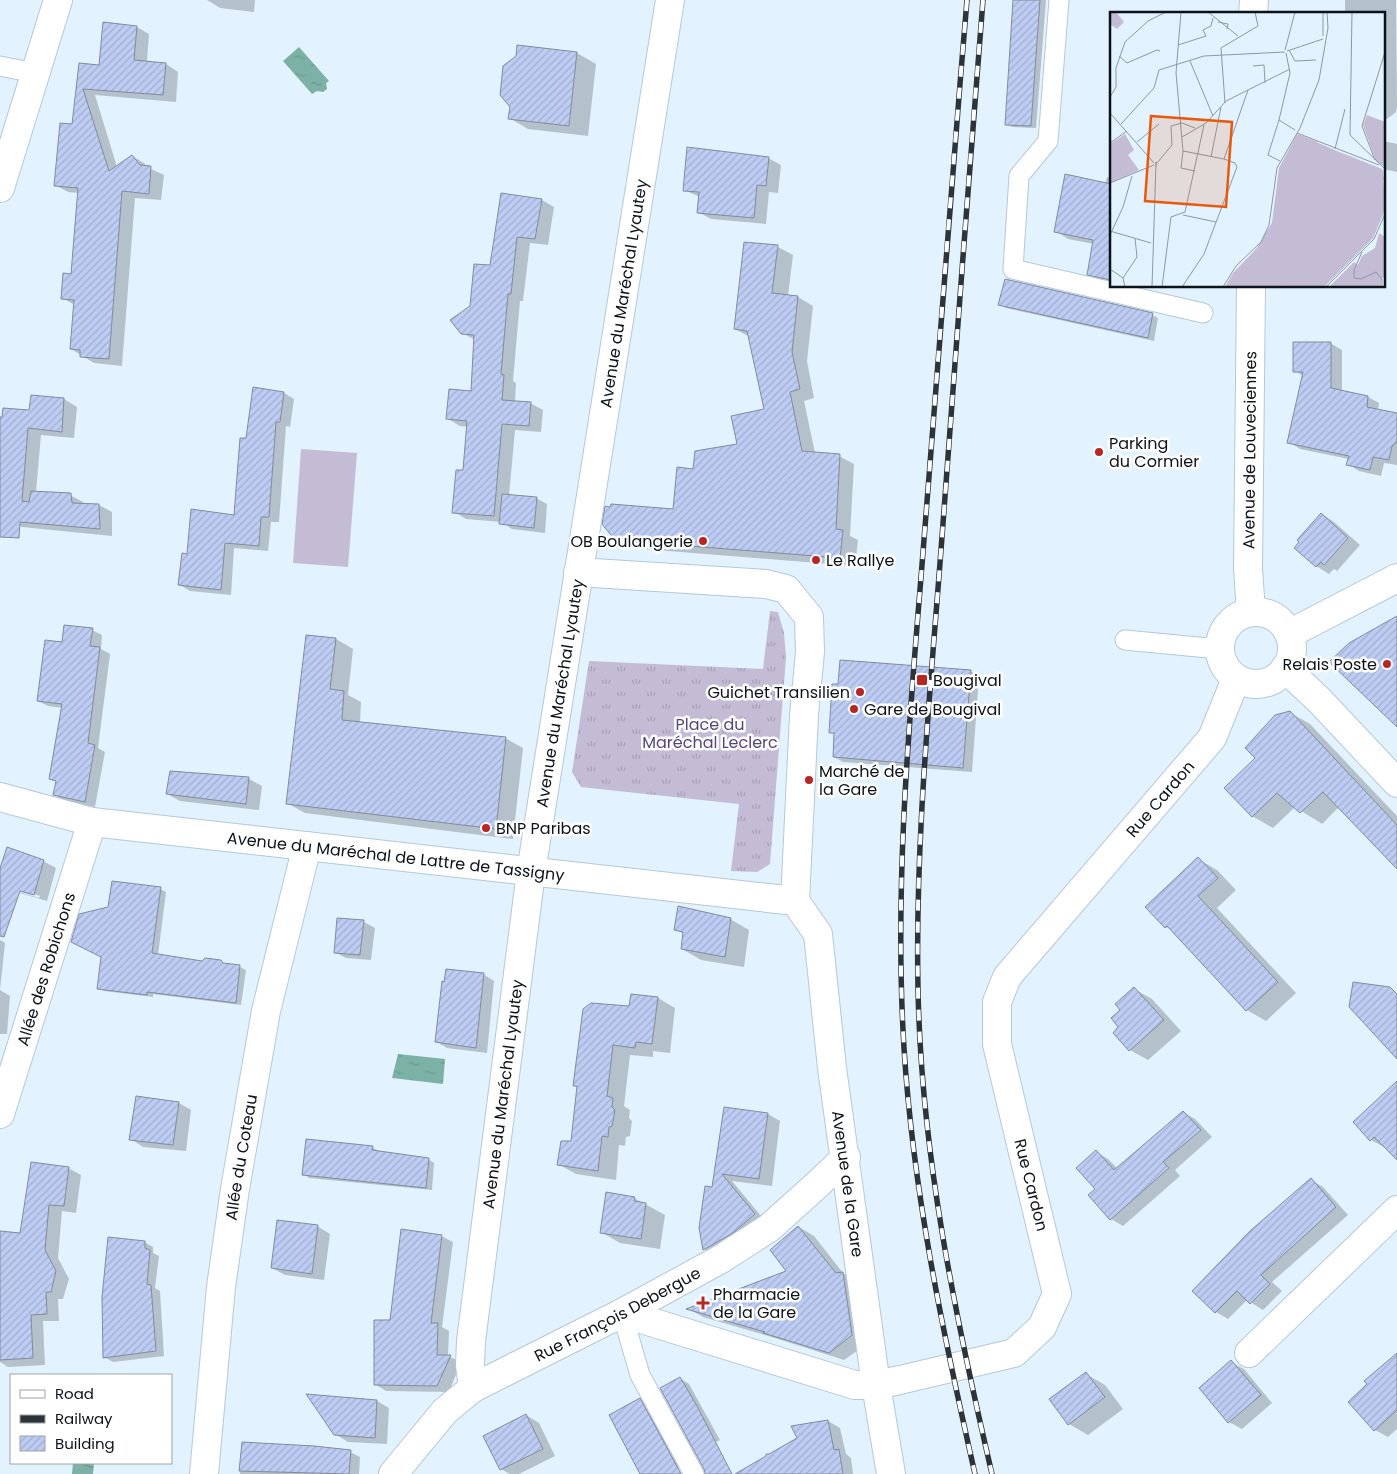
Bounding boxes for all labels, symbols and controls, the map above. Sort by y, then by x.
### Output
inset map [1110,12,1384,288]
street label: Avenue du Maréchal Lyautey [594,177,653,409]
street label: Avenue de Louveciennes [1237,351,1262,549]
place label: Parking du Cormier [1109,432,1199,473]
marker: Parking du Cormier [1093,446,1105,458]
place label: OB Boulangerie [571,530,693,553]
marker: OB Boulangerie [697,535,709,547]
place label: Le Rallye [826,549,895,572]
marker: Le Rallye [810,554,822,566]
street label: Avenue du Maréchal Lyautey [530,577,589,809]
place label: Relais Poste [1282,653,1377,676]
marker: Relais Poste [1381,658,1393,670]
place label: Bougival [933,669,1002,692]
marker: Bougival [915,673,929,687]
place label: Guichet Transilien [707,681,850,704]
marker: Guichet Transilien [854,686,866,698]
place label: Gare de Bougival [864,698,1001,721]
marker: Gare de Bougival [848,703,860,715]
park label: Place du Maréchal Leclerc [642,713,778,754]
street label: Rue Cardon [1120,755,1200,842]
place label: Marché de la Gare [819,760,905,801]
marker: Marché de la Gare [803,774,815,786]
place label: BNP Paribas [496,817,591,840]
marker: BNP Paribas [480,822,492,834]
street label: Avenue du Maréchal de Lattre de Tassigny [226,826,566,886]
street label: Allée des Robichons [11,889,81,1049]
street label: Avenue du Maréchal Lyautey [477,978,529,1210]
street label: Allée du Coteau [219,1092,263,1222]
street label: Avenue de la Gare [827,1109,870,1259]
street label: Rue Cardon [1008,1136,1054,1234]
street label: Rue François Debergue [530,1261,705,1367]
place label: Pharmacie de la Gare [713,1283,800,1324]
marker: Pharmacie de la Gare [697,1297,709,1309]
legend [10,1374,172,1464]
text: Road [55,1383,94,1404]
text: Railway [55,1408,113,1429]
text: Building [55,1433,115,1454]

